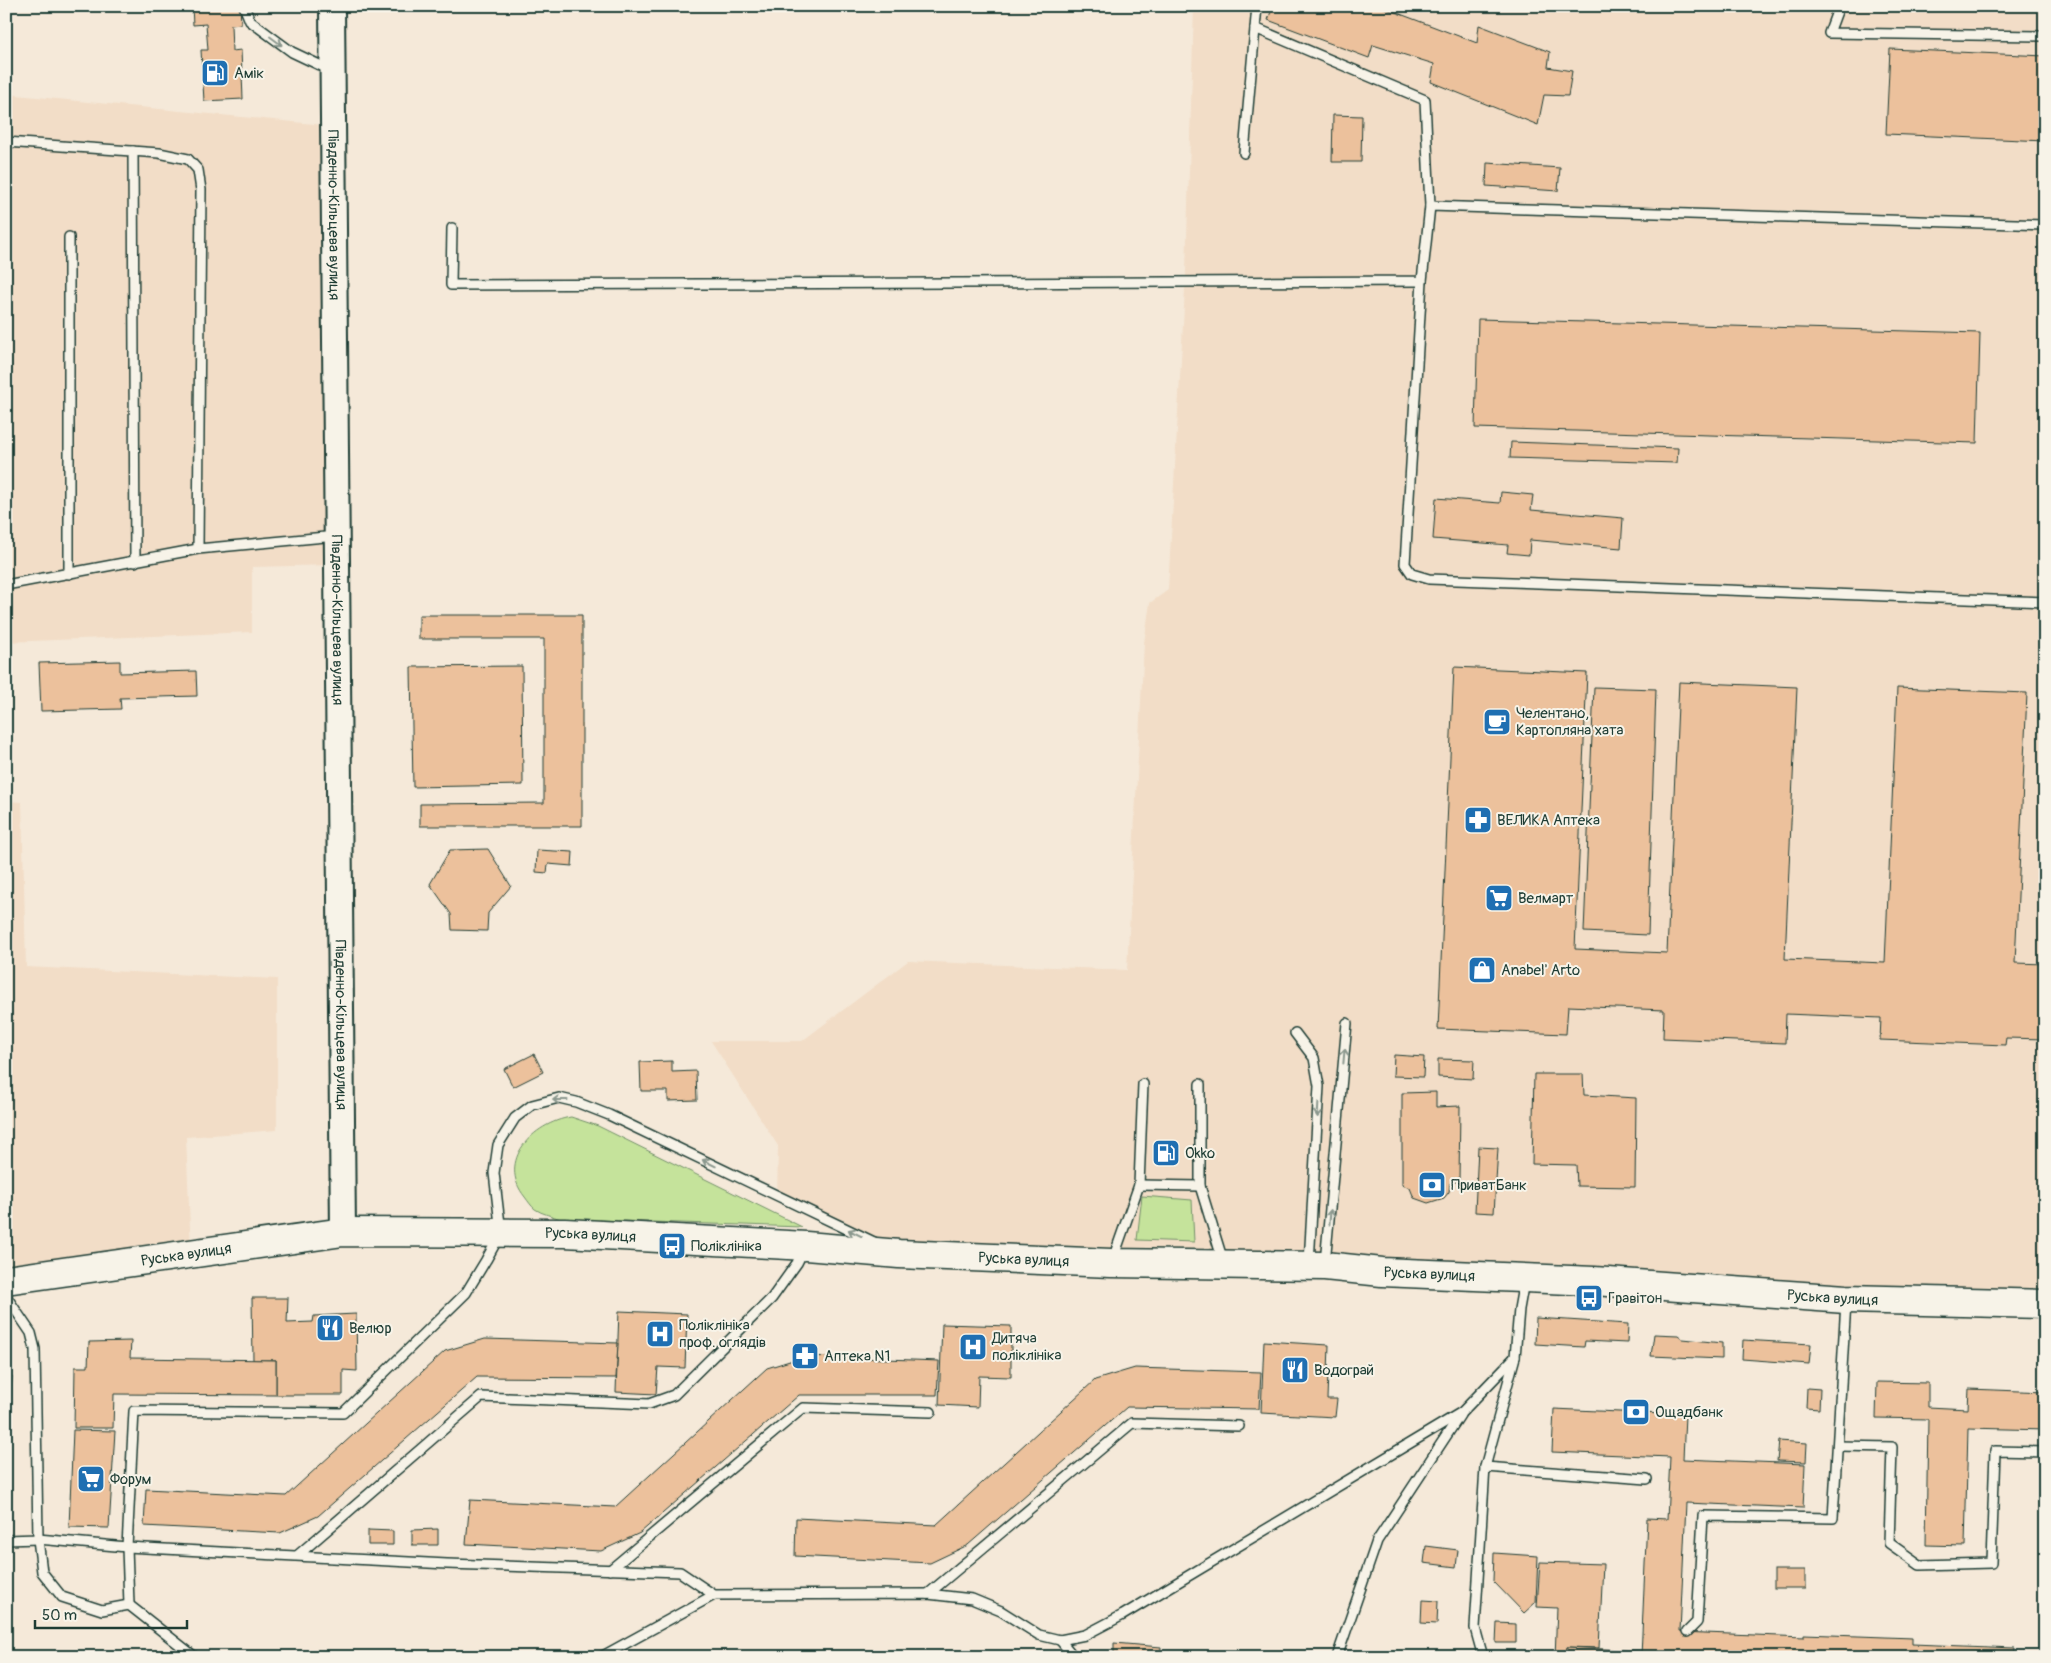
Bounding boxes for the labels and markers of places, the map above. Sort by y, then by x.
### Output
fuel station icon: Амік [200,58,230,88]
place label: Амік [234,64,264,83]
place label: Челентано, Картопляна хата [1516,704,1624,740]
cafe icon: Челентано, Картопляна хата [1482,707,1512,737]
pharmacy icon: ВЕЛИКА Аптека [1463,805,1493,835]
place label: ВЕЛИКА Аптека [1497,811,1600,830]
supermarket icon: Велмарт [1484,883,1514,913]
place label: Велмарт [1518,889,1574,908]
shop icon: Anabel' Arto [1467,955,1497,985]
place label: Anabel' Arto [1501,961,1580,980]
fuel station icon: Okko [1151,1138,1181,1168]
place label: Okko [1185,1144,1215,1163]
bank icon: ПриватБанк [1417,1170,1447,1200]
place label: ПриватБанк [1451,1176,1527,1195]
bus stop icon: Поліклініка [657,1231,687,1261]
place label: Поліклініка [691,1237,762,1256]
bus stop icon: Гравітон [1574,1283,1604,1313]
place label: Гравітон [1608,1289,1662,1308]
restaurant icon: Велюр [315,1313,345,1343]
place label: Поліклініка проф. оглядів [679,1316,766,1352]
place label: Велюр [349,1319,392,1338]
hospital icon: Поліклініка проф. оглядів [645,1319,675,1349]
place label: Дитяча поліклініка [991,1329,1061,1365]
hospital icon: Дитяча поліклініка [958,1332,988,1362]
pharmacy icon: Аптека N1 [790,1341,820,1371]
place label: Аптека N1 [824,1347,890,1366]
restaurant icon: Водограй [1280,1355,1310,1385]
place label: Водограй [1314,1361,1374,1380]
bank icon: Ощадбанк [1621,1397,1651,1427]
place label: Ощадбанк [1655,1403,1724,1422]
supermarket icon: Форум [76,1464,106,1494]
place label: Форум [110,1470,152,1489]

